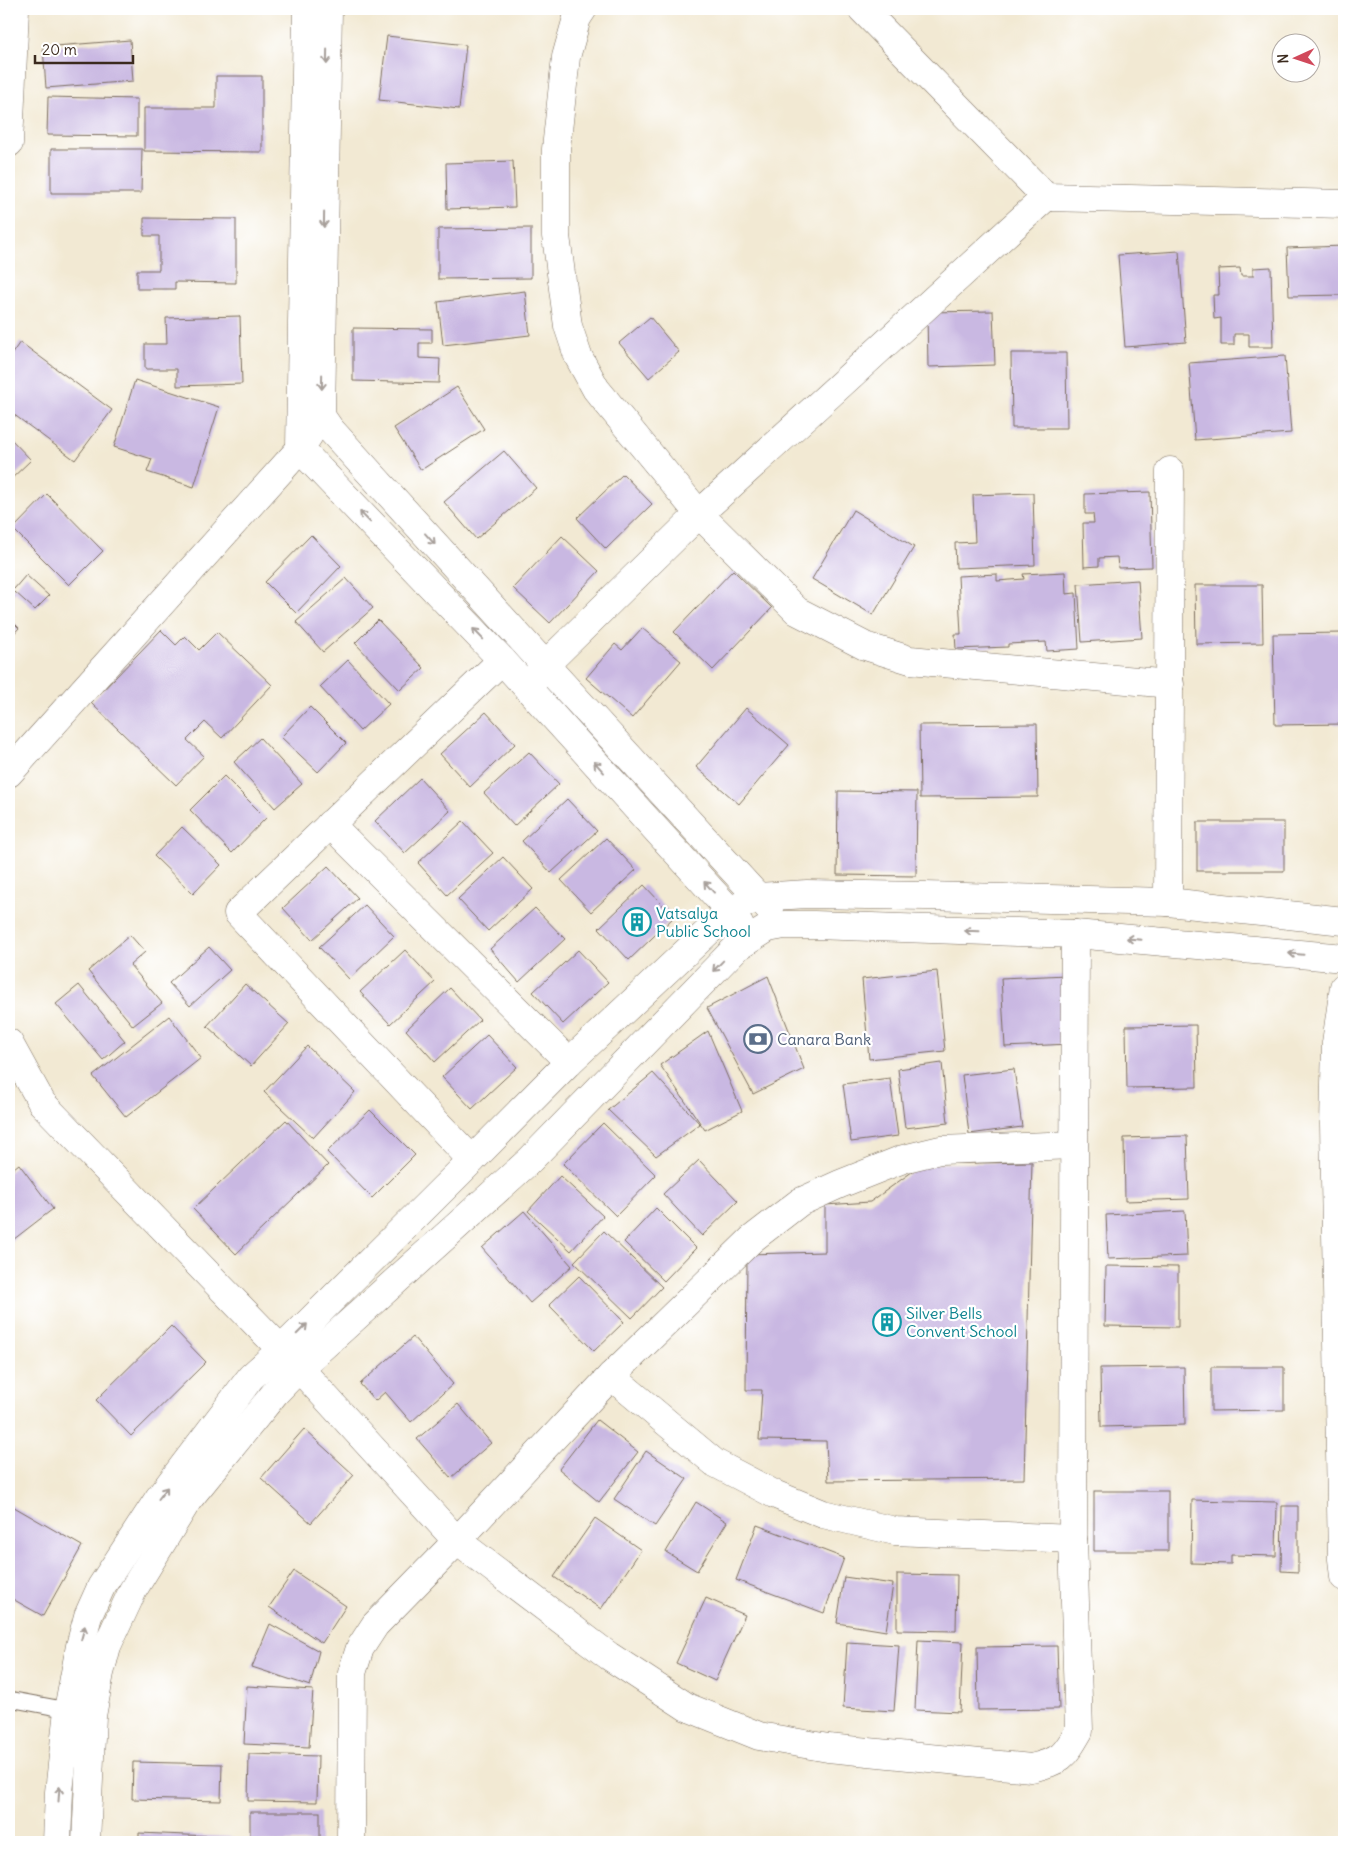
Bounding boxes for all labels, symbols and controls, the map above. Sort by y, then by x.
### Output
scale bar [35,32,132,64]
north arrow [1270,32,1320,82]
text: 20 m [42,40,77,59]
one-way arrow [322,49,332,65]
text: N [1274,53,1292,64]
one-way arrow [319,212,329,228]
one-way arrow [317,374,327,390]
one-way arrow [359,511,371,523]
one-way arrow [424,532,436,545]
one-way arrow [472,628,484,641]
one-way arrow [593,760,605,773]
one-way arrow [703,881,714,894]
place label: Vatsalya Public School [656,903,751,941]
building icon: Vatsalya Public School [622,907,652,937]
one-way arrow [964,926,980,935]
one-way arrow [1126,935,1142,944]
one-way arrow [1288,949,1304,959]
one-way arrow [712,960,724,972]
bank icon: Canara Bank [743,1024,773,1054]
place label: Canara Bank [777,1029,871,1049]
place label: Silver Bells Convent School [906,1303,1017,1341]
building icon: Silver Bells Convent School [872,1307,902,1337]
one-way arrow [296,1323,308,1336]
one-way arrow [158,1486,168,1500]
one-way arrow [79,1626,89,1642]
one-way arrow [55,1786,64,1802]

